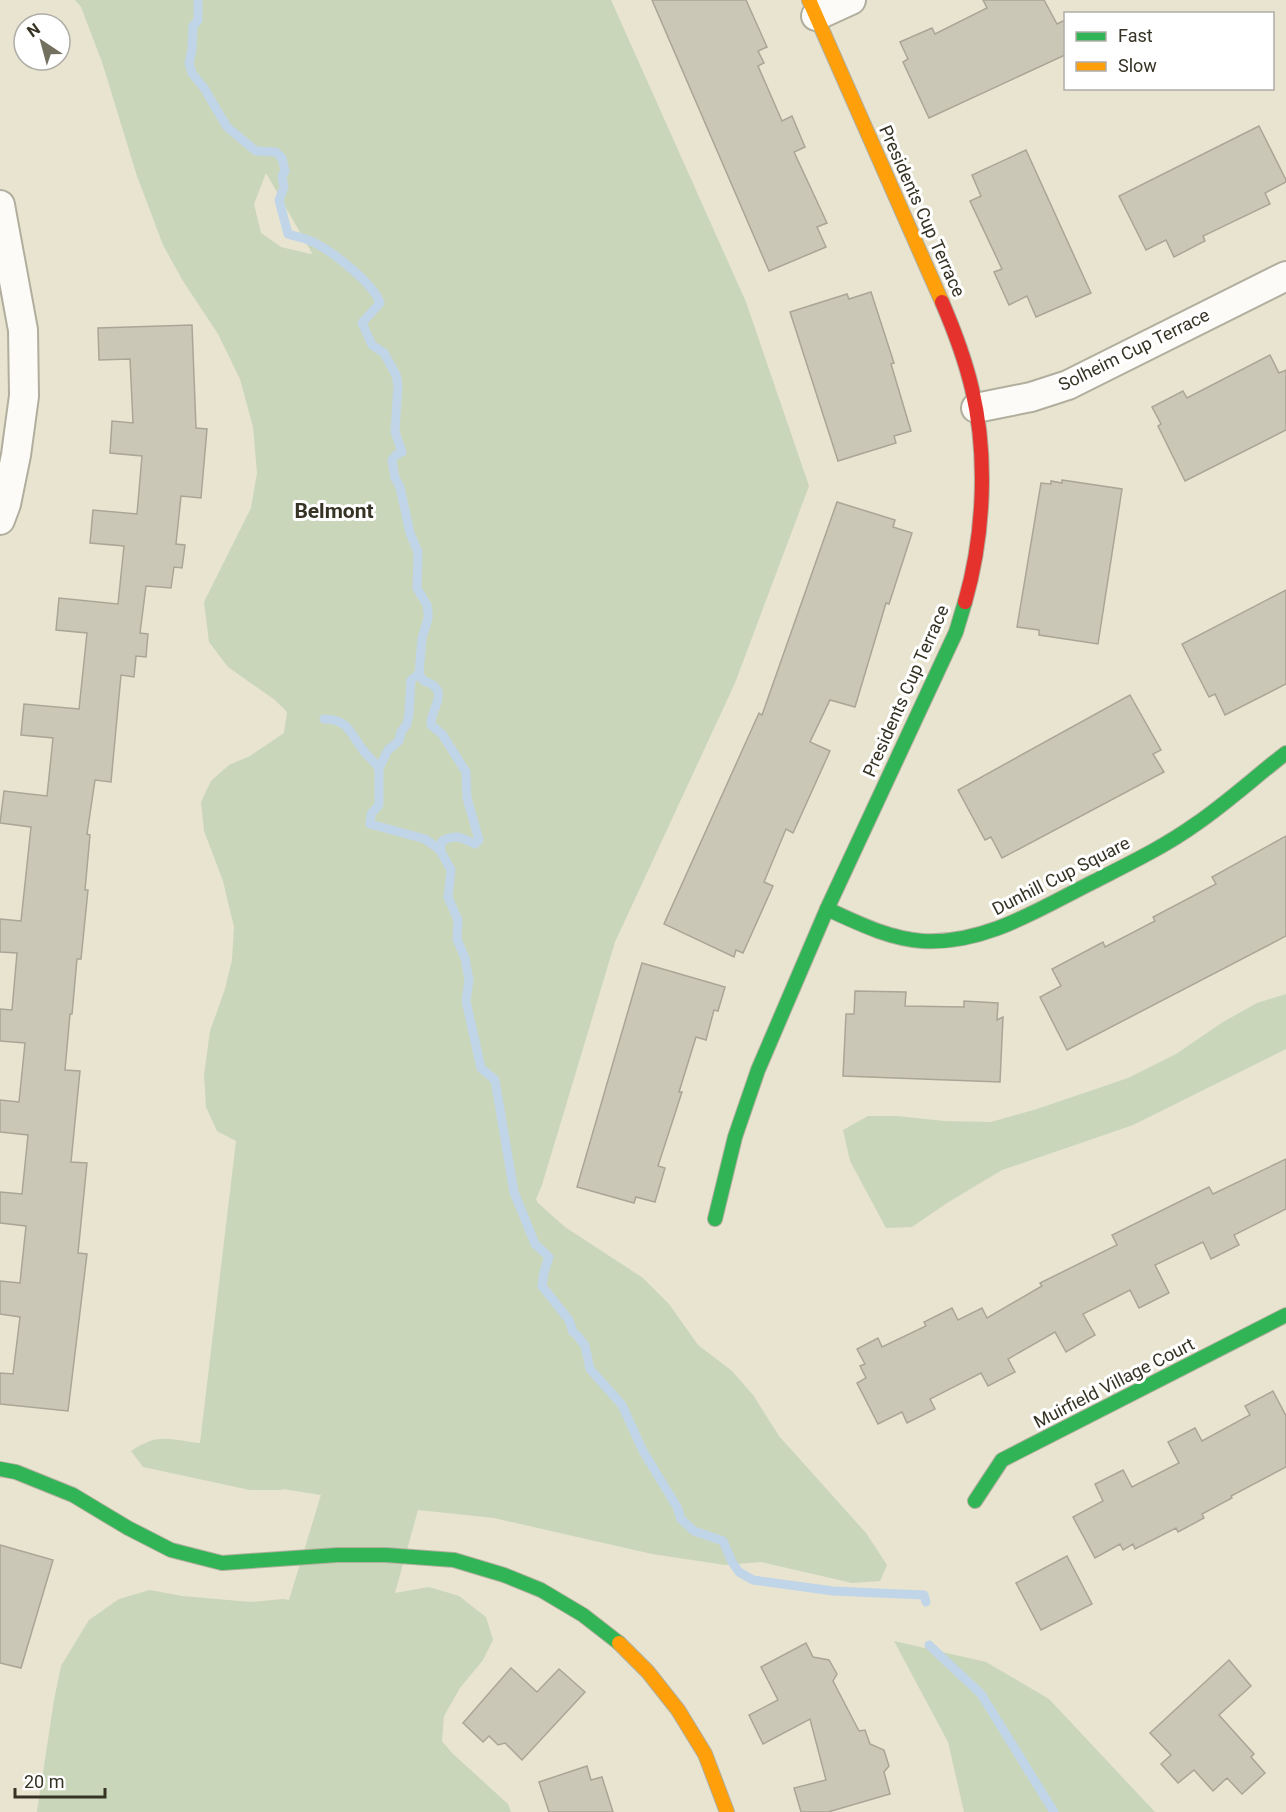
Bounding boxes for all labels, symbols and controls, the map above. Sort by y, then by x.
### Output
north arrow [12,12,72,72]
legend [1064,12,1274,90]
text: N [23,19,44,41]
text: Fast [1118,25,1153,46]
text: Slow [1118,55,1157,76]
street label: Presidents Cup Terrace [875,122,970,300]
street label: Solheim Cup Terrace [1055,304,1213,395]
district label: Belmont [294,499,374,523]
street label: Presidents Cup Terrace [858,602,953,780]
street label: Dunhill Cup Square [989,832,1133,919]
street label: Muirfield Village Court [1030,1333,1198,1432]
scale bar [15,1761,105,1799]
text: 20 m [24,1771,64,1792]

